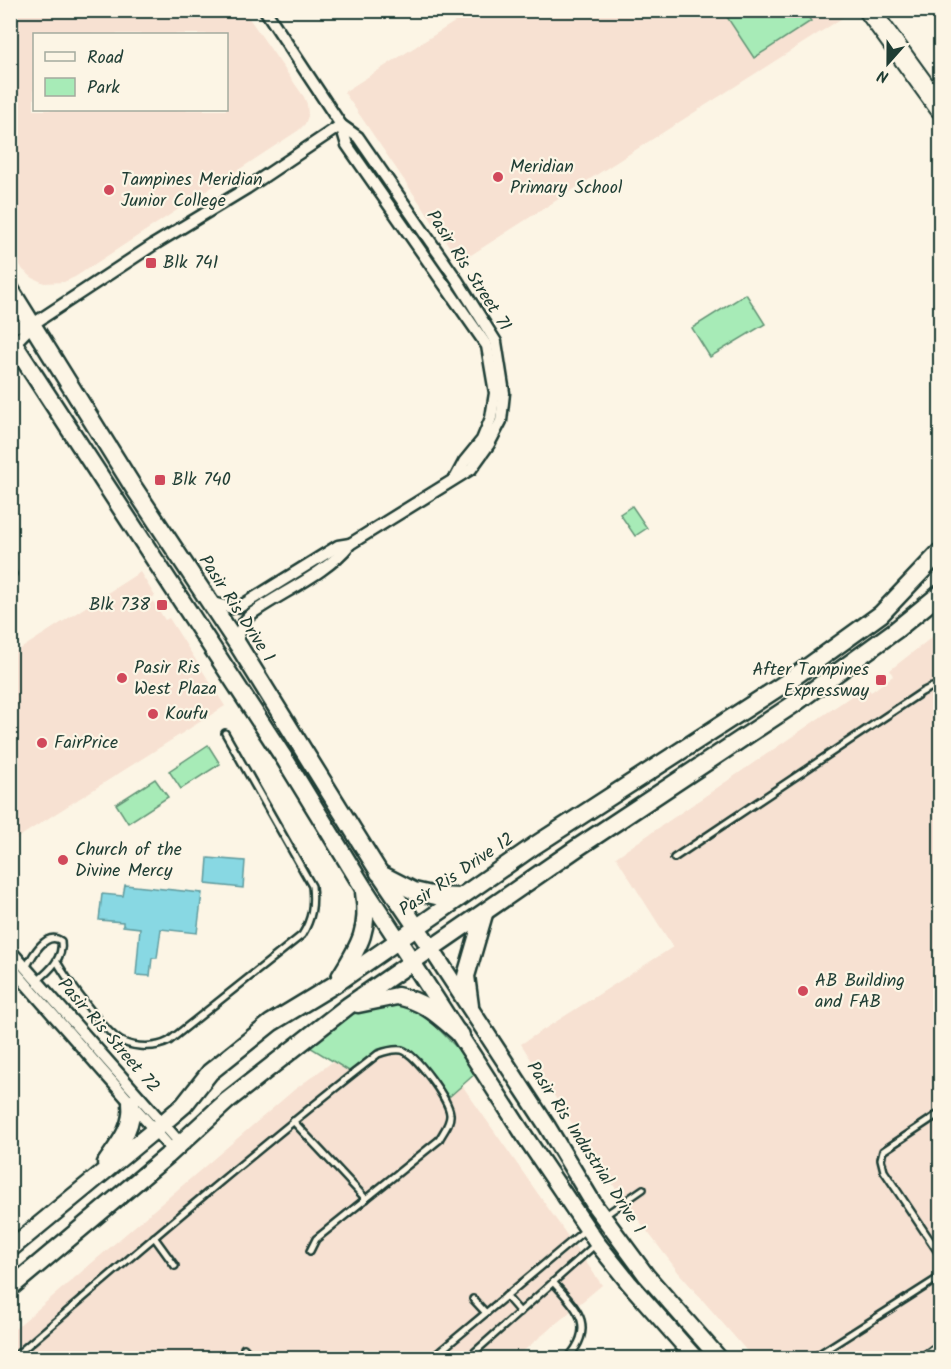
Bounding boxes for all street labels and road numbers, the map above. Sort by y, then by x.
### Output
street label: Pasir Ris Street 71 [418,204,518,338]
street label: Pasir Ris Drive 1 [190,549,282,669]
street label: Pasir Ris Drive 12 [393,826,521,924]
street label: Pasir Ris Street 72 [50,972,166,1100]
street label: Pasir Ris Industrial Drive 1 [518,1056,652,1240]

